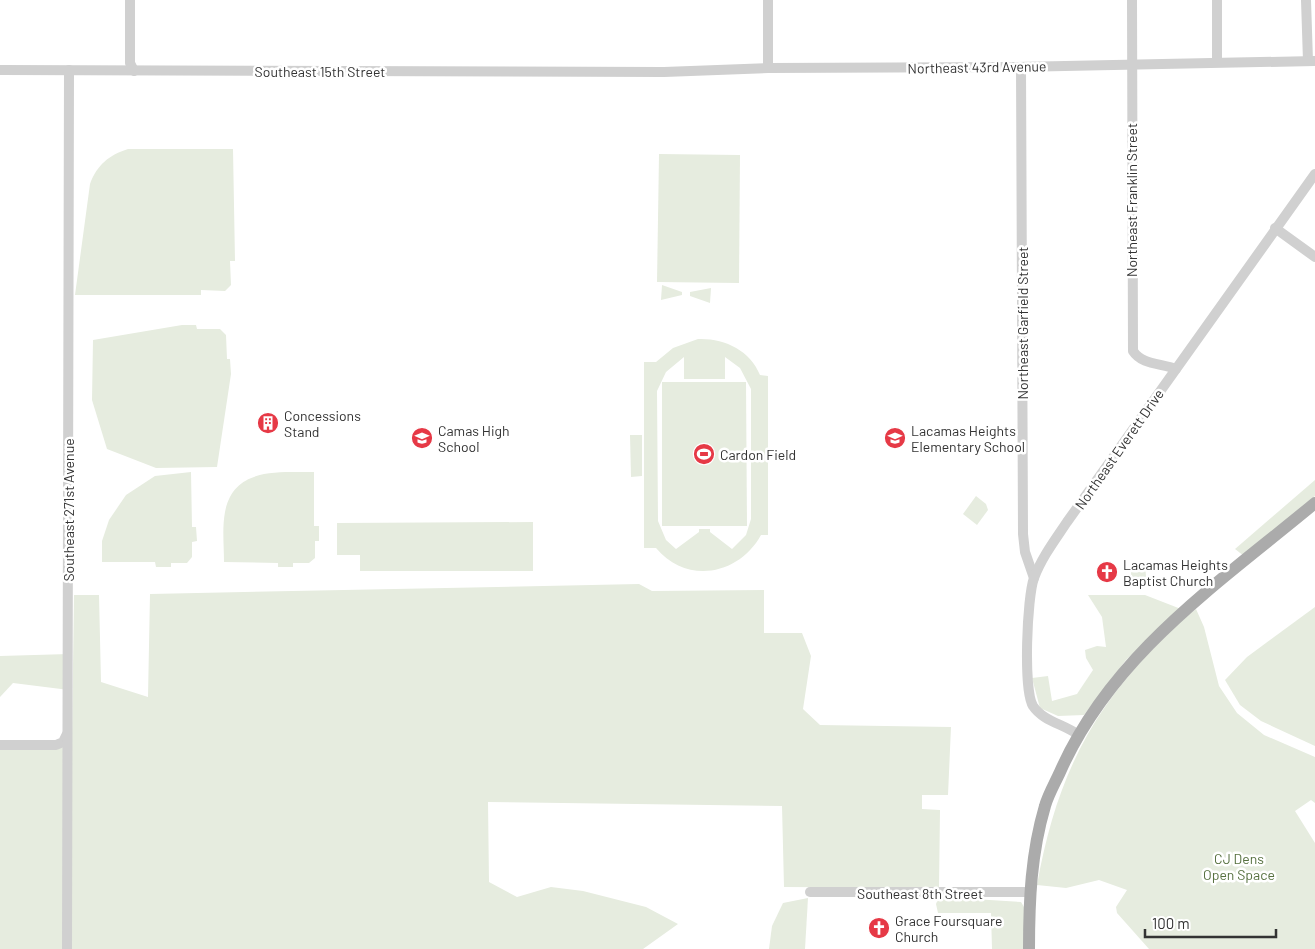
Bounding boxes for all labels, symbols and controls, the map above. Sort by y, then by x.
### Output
street label: Northeast 43rd Avenue [907,57,1047,77]
street label: Southeast 15th Street [255,63,385,80]
street label: Northeast Franklin Street [1123,123,1140,277]
street label: Northeast Garfield Street [1014,247,1031,399]
street label: Northeast Everett Drive [1071,386,1167,512]
place label: Concessions Stand [284,407,361,440]
building icon: Concessions Stand [256,411,280,435]
place label: Camas High School [438,422,510,455]
place label: Lacamas Heights Elementary School [911,422,1025,455]
school or university icon: Camas High School [410,426,434,450]
school or university icon: Lacamas Heights Elementary School [883,426,907,450]
street label: Southeast 271st Avenue [60,438,77,582]
sports icon: Cardon Field [692,442,716,466]
place label: Cardon Field [720,446,796,463]
place label: Lacamas Heights Baptist Church [1123,556,1228,589]
church icon: Lacamas Heights Baptist Church [1095,560,1119,584]
park label: CJ Dens Open Space [1203,850,1275,883]
street label: Southeast 8th Street [857,885,983,902]
scale bar [1145,906,1276,938]
place label: Grace Foursquare Church [895,912,1003,945]
text: 100 m [1152,914,1190,932]
church icon: Grace Foursquare Church [867,916,891,940]

